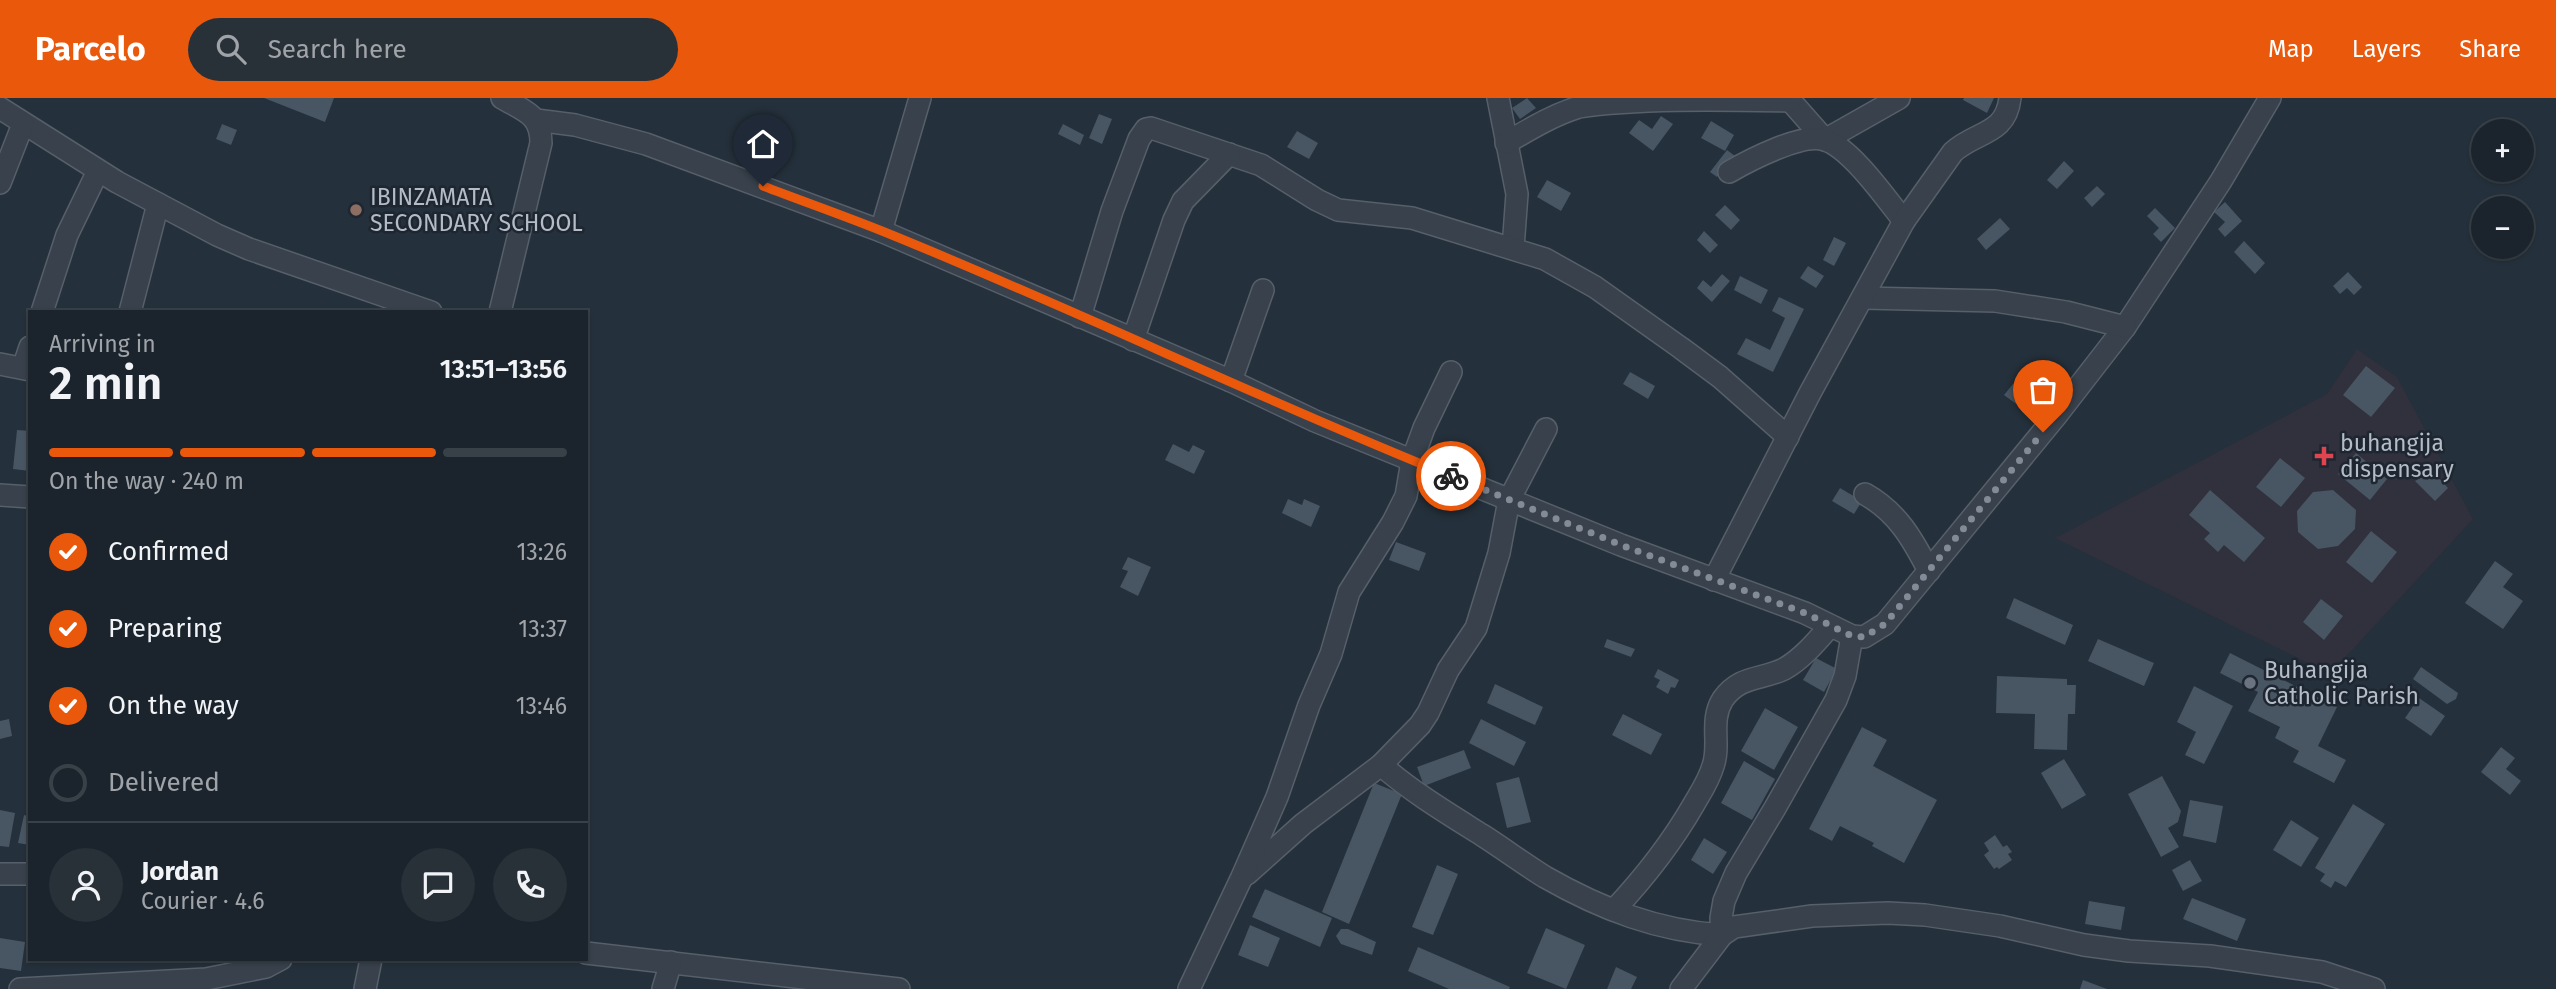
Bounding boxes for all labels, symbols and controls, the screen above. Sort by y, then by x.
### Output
search box [188,18,678,81]
text: Parcelo [35,29,146,69]
icon: search [212,30,250,68]
text: Search here [268,34,407,65]
text: Map [2268,35,2314,63]
text: Layers [2352,35,2421,63]
text: Share [2459,35,2521,63]
pin [733,114,793,186]
map controls [2471,119,2534,259]
button: + [2471,119,2534,182]
icon: home [744,125,782,163]
place label: IBINZAMATA SECONDARY SCHOOL [370,183,583,237]
button: − [2471,196,2534,259]
marker: IBINZAMATA SECONDARY SCHOOL [348,202,364,218]
text: Arriving in [49,330,156,358]
text: 13:51–13:56 [440,354,567,385]
text: 2 min [49,356,162,411]
pin [2013,360,2073,432]
icon: bag [2024,371,2062,409]
place label: buhangija dispensary [2340,429,2455,483]
courier [1416,441,1486,511]
marker: buhangija dispensary [2314,446,2334,466]
icon: bike [1432,457,1470,495]
text: On the way · 240 m [49,467,244,495]
icon: check [49,533,87,571]
text: Confirmed [108,536,229,567]
text: 13:26 [516,538,567,566]
icon: check [49,610,87,648]
text: Preparing [108,613,221,644]
text: 13:37 [518,615,567,643]
place label: Buhangija Catholic Parish [2264,656,2419,710]
marker: Buhangija Catholic Parish [2242,675,2258,691]
icon: check [49,687,87,725]
text: On the way [108,690,239,721]
text: 13:46 [516,692,567,720]
text: Delivered [108,767,220,798]
button: person [49,848,123,922]
button: chat [401,848,475,922]
button: phone [493,848,567,922]
text: Jordan [141,856,219,887]
text: Courier · 4.6 [141,887,265,915]

